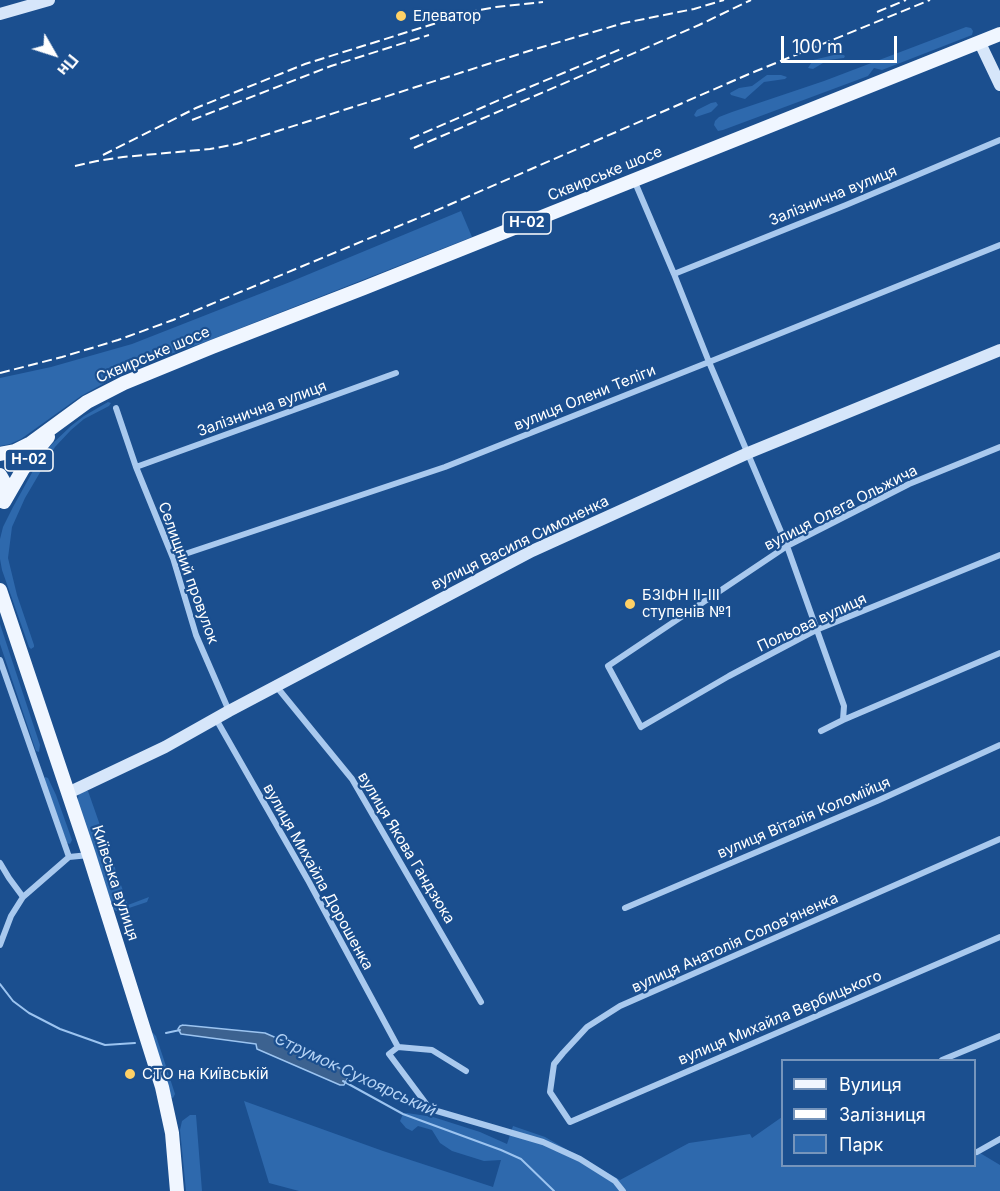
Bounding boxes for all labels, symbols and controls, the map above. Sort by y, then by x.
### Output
place label: Елеватор [413,7,481,25]
marker: Елеватор [394,9,408,23]
north arrow [24,24,84,84]
scale bar [784,24,900,62]
text: 100 m [792,36,843,57]
text: Пн [53,51,83,80]
street label: Сквирське шосе [545,143,665,205]
street label: Залізнична вулиця [766,162,900,230]
road number: Н-02 [503,212,551,234]
street label: Сквирське шосе [93,323,213,387]
street label: вулиця Олени Теліги [512,361,658,435]
street label: Залізнична вулиця [195,377,329,441]
road number: Н-02 [5,449,53,471]
street label: вулиця Олега Ольжича [761,462,921,554]
street label: вулиця Василя Симоненка [428,492,612,594]
street label: Селищний провулок [154,500,222,646]
place label: БЗІФН ІІ-ІІІ ступенів №1 [642,586,731,621]
street label: Польова вулиця [755,590,869,656]
marker: БЗІФН ІІ-ІІІ ступенів №1 [623,597,637,611]
street label: вулиця Якова Гандзюка [354,769,458,927]
street label: вулиця Віталія Коломійця [715,773,893,863]
street label: вулиця Михайла Дорошенка [259,781,377,973]
street label: Київська вулиця [88,823,142,943]
street label: вулиця Анатолія Соловʼяненка [629,889,841,997]
street label: вулиця Михайла Вербицького [676,967,884,1069]
water label: Струмок Сухоярський [271,1029,439,1121]
legend [781,1059,976,1167]
place label: СТО на Київській [142,1065,269,1083]
marker: СТО на Київській [123,1067,137,1081]
text: Вулиця [839,1074,902,1095]
text: Залізниця [839,1104,926,1125]
text: Парк [839,1134,883,1155]

